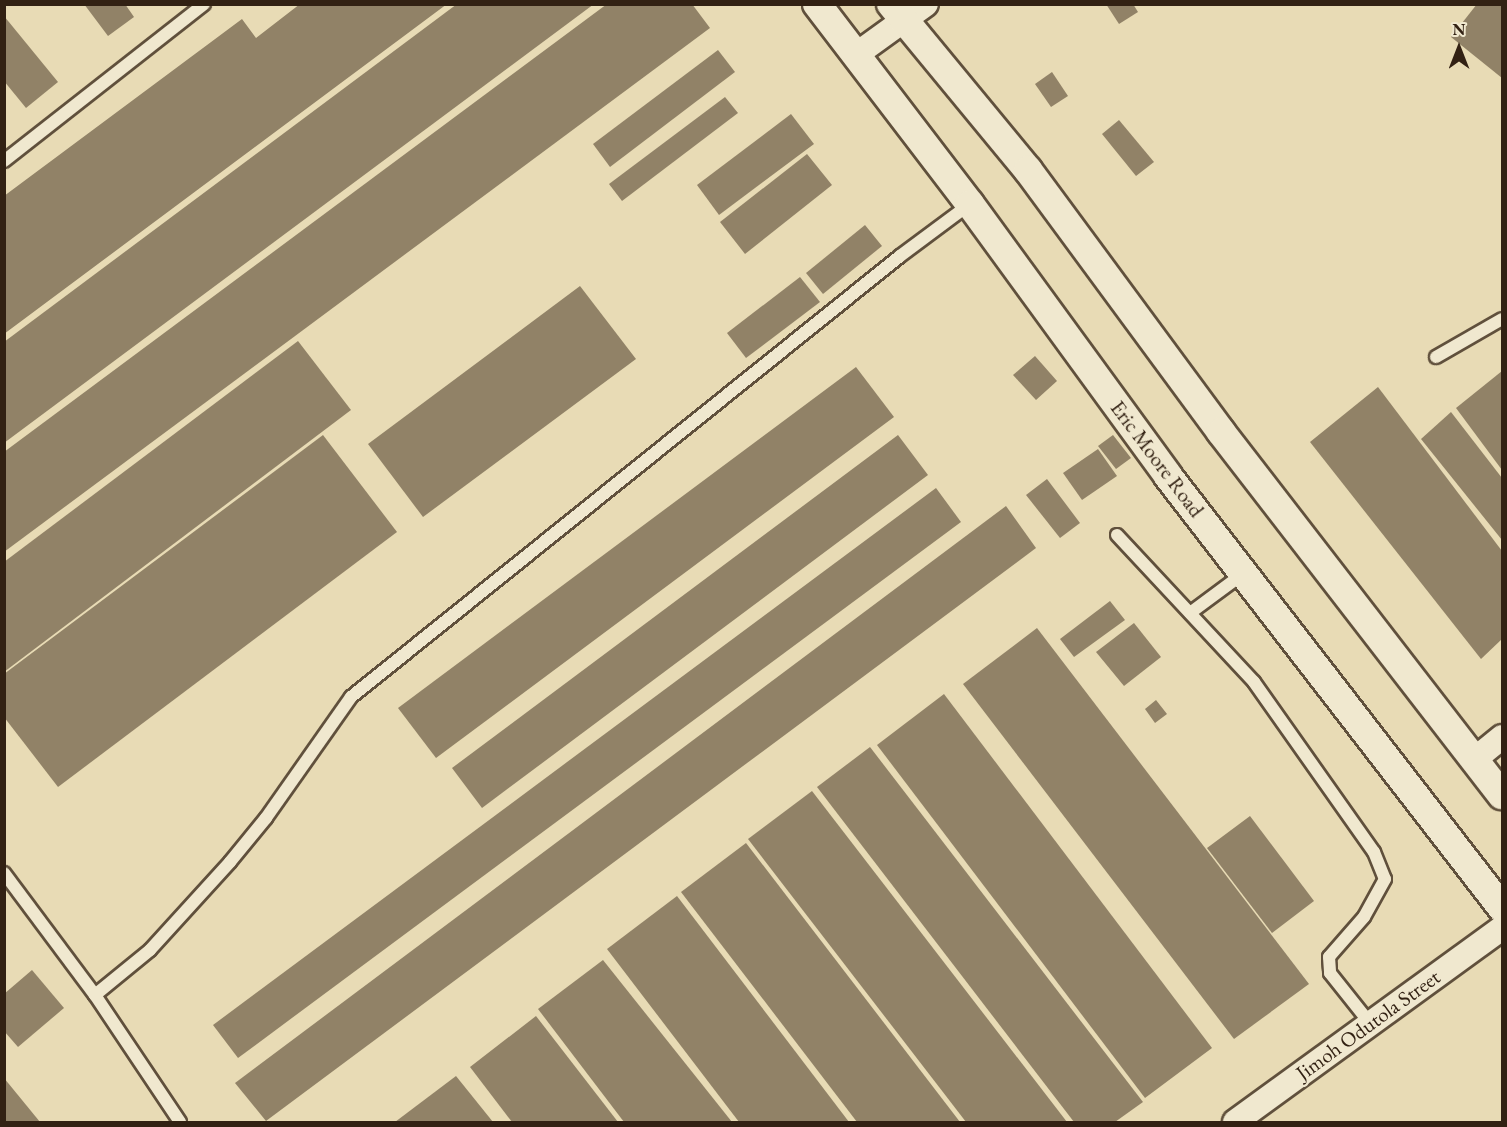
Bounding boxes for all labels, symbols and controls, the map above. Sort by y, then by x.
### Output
north arrow [1429,18,1489,78]
text: N [1453,19,1465,40]
street label: Eric Moore Road [1105,396,1209,522]
street label: Jimoh Odutola Street [1291,964,1445,1086]

